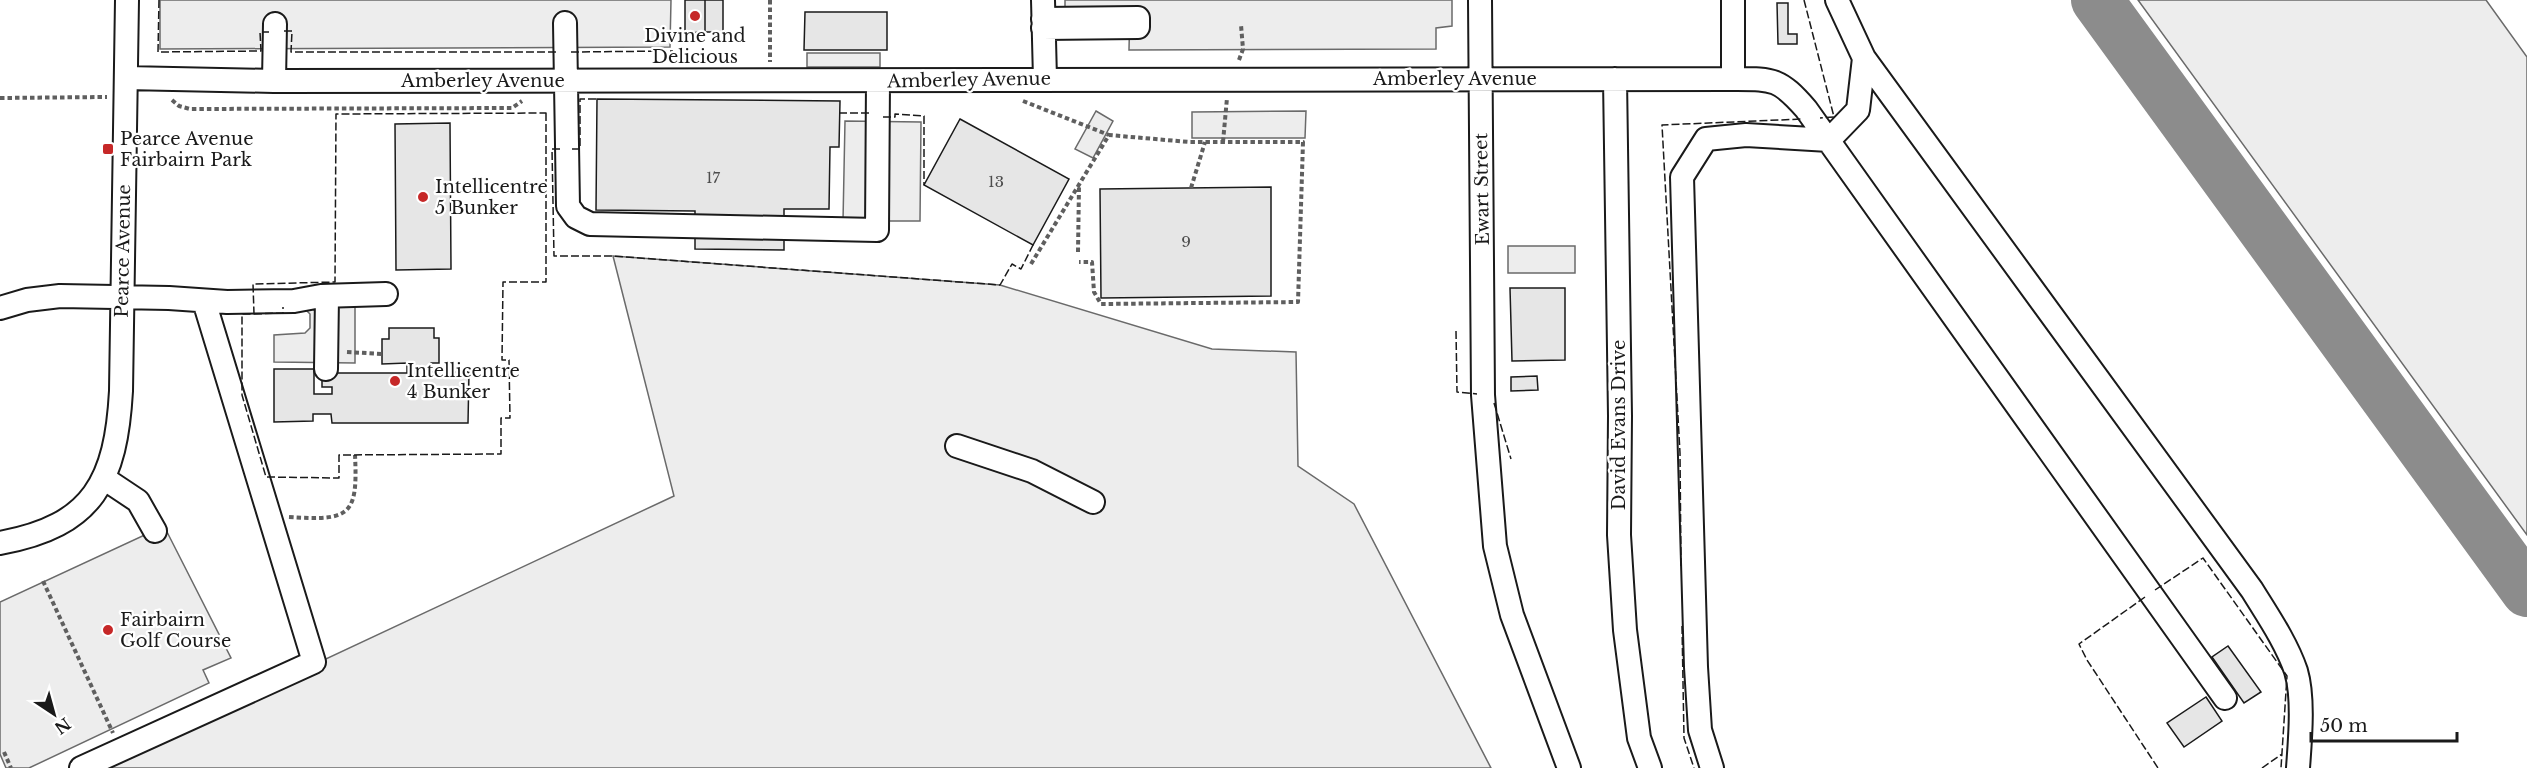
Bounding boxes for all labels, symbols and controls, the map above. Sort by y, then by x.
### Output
marker: Divine and Delicious [688,9,702,23]
place label: Divine and Delicious [644,25,746,68]
street label: Amberley Avenue [886,68,1051,92]
street label: Amberley Avenue [1372,68,1537,90]
street label: Amberley Avenue [400,70,565,92]
place label: Pearce Avenue Fairbairn Park [120,128,253,171]
street label: Ewart Street [1470,132,1494,245]
marker: Pearce Avenue Fairbairn Park [101,142,115,156]
house number: 17 [706,168,721,187]
house number: 13 [988,172,1004,191]
place label: Intellicentre 5 Bunker [435,176,548,219]
street label: Pearce Avenue [111,184,135,318]
marker: Intellicentre 5 Bunker [416,190,430,204]
house number: 9 [1181,232,1191,251]
street label: David Evans Drive [1608,340,1630,510]
place label: Intellicentre 4 Bunker [407,360,520,403]
marker: Intellicentre 4 Bunker [388,374,402,388]
place label: Fairbairn Golf Course [120,609,231,652]
marker: Fairbairn Golf Course [101,623,115,637]
north arrow [24,684,84,744]
scale bar [2311,705,2456,743]
text: N [51,714,75,739]
text: 50 m [2320,715,2368,737]

